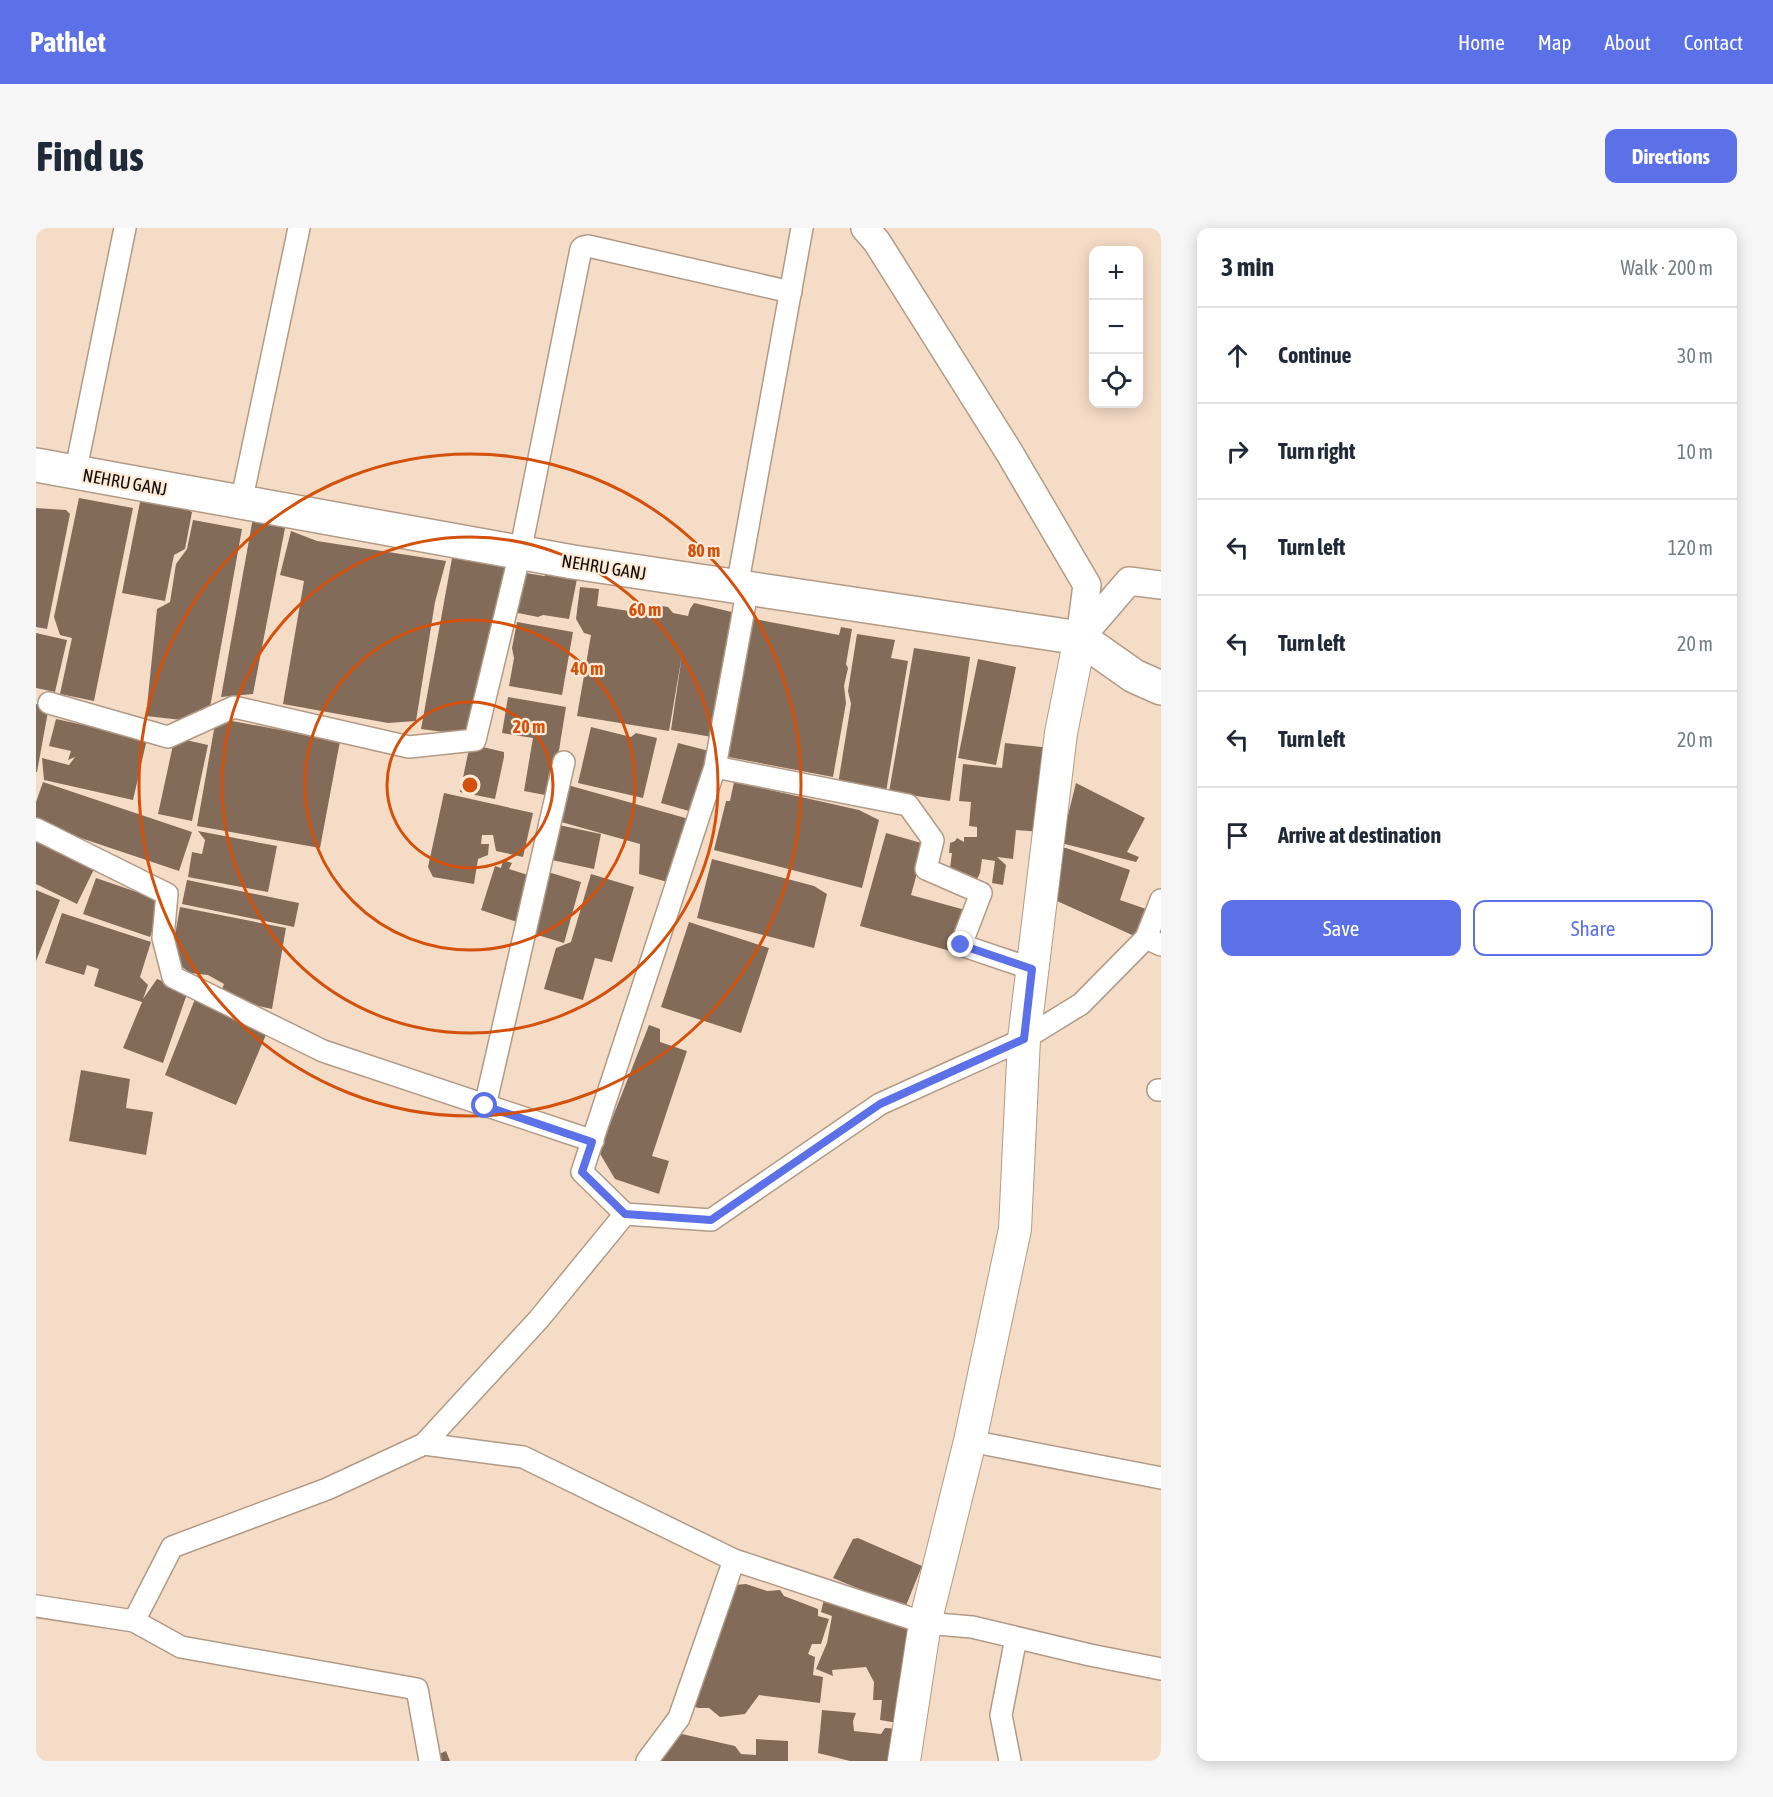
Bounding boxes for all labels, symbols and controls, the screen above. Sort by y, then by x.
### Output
text: Pathlet [30,26,106,58]
text: Home [1458,30,1505,54]
text: Map [1538,30,1572,54]
text: About [1605,30,1651,54]
text: Contact [1684,30,1743,54]
button: Directions [1605,129,1737,183]
text: Find us [36,132,144,180]
map controls [1089,246,1143,408]
button: + [1089,246,1143,300]
text: 3 min [1221,252,1274,282]
text: Walk · 200 m [1621,256,1713,279]
button: − [1089,300,1143,354]
icon: ahead [1221,339,1254,372]
text: Continue [1278,342,1352,368]
text: 30 m [1677,344,1713,367]
button: locate [1089,354,1143,408]
icon: right [1221,435,1254,468]
text: Turn right [1278,438,1355,464]
text: 10 m [1677,440,1713,463]
street label: NEHRU GANJ [81,464,169,500]
icon: left [1221,531,1254,564]
text: Turn left [1278,534,1345,560]
text: 120 m [1668,536,1713,559]
text: 80 m [688,540,720,561]
street label: NEHRU GANJ [560,550,648,584]
text: 60 m [629,599,661,620]
icon: left [1221,627,1254,660]
text: Turn left [1278,630,1345,656]
text: 20 m [1677,632,1713,655]
text: 40 m [570,658,603,679]
text: 20 m [513,716,545,737]
icon: left [1221,723,1254,756]
text: Turn left [1278,726,1345,752]
text: 20 m [1677,728,1713,751]
centre of rings [460,775,480,795]
icon: arrive [1221,819,1254,852]
text: Arrive at destination [1278,822,1441,848]
button: Save [1221,900,1461,956]
button: Share [1473,900,1713,956]
route end [947,931,973,957]
route start [471,1092,497,1118]

